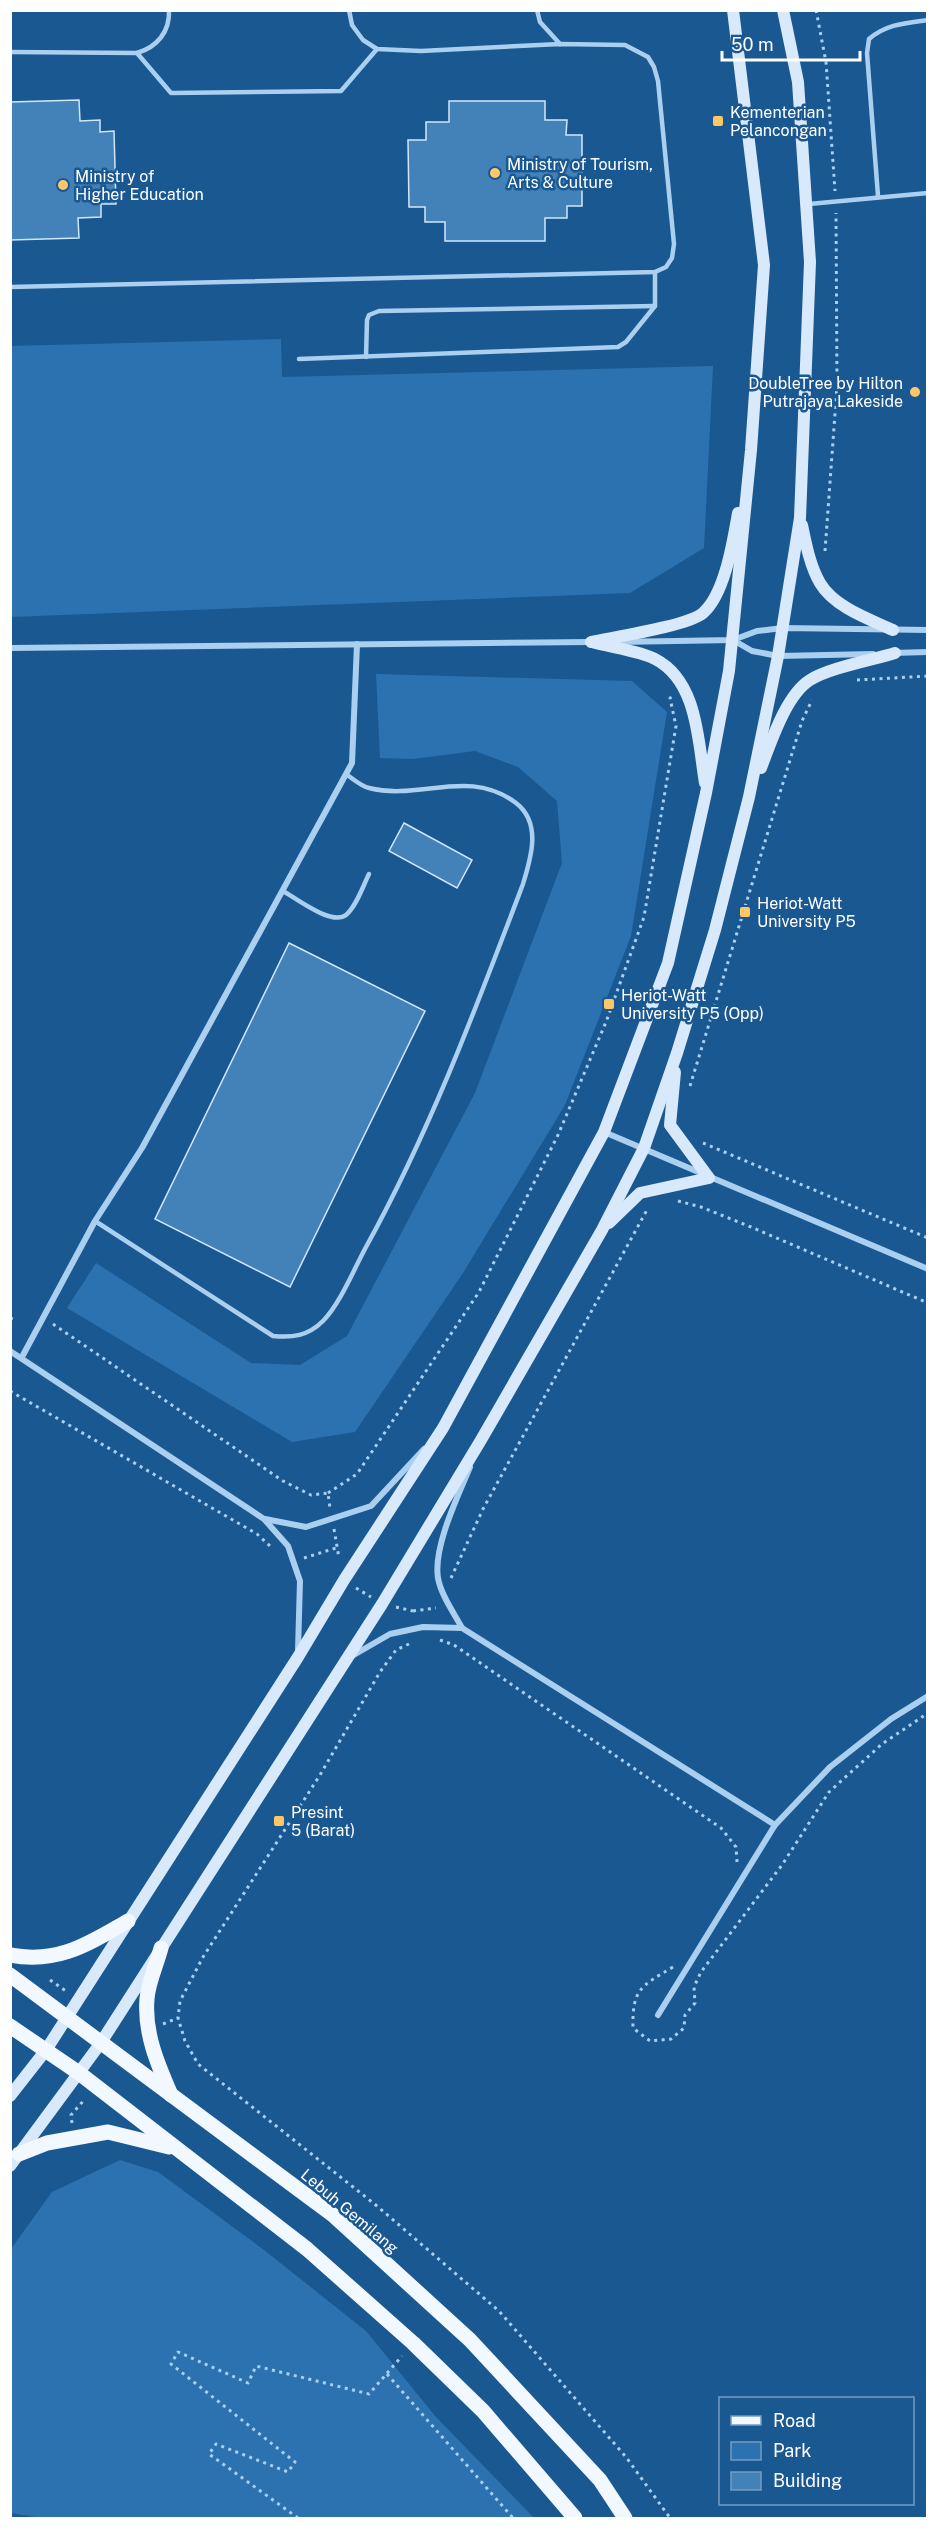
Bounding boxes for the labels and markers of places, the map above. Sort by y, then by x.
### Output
place label: Kementerian Pelancongan [730,103,827,140]
marker: Kementerian Pelancongan [711,114,725,128]
place label: Ministry of Tourism, Arts & Culture [507,155,653,192]
marker: Ministry of Tourism, Arts & Culture [488,166,502,180]
place label: Ministry of Higher Education [75,167,204,204]
marker: Ministry of Higher Education [56,178,70,192]
place label: DoubleTree by Hilton Putrajaya Lakeside [748,374,903,411]
marker: DoubleTree by Hilton Putrajaya Lakeside [908,385,922,399]
place label: Heriot-Watt University P5 [757,894,856,931]
marker: Heriot-Watt University P5 [738,905,752,919]
place label: Heriot-Watt University P5 (Opp) [621,986,764,1023]
marker: Heriot-Watt University P5 (Opp) [602,997,616,1011]
place label: Presint 5 (Barat) [291,1803,355,1840]
marker: Presint 5 (Barat) [272,1814,286,1828]

